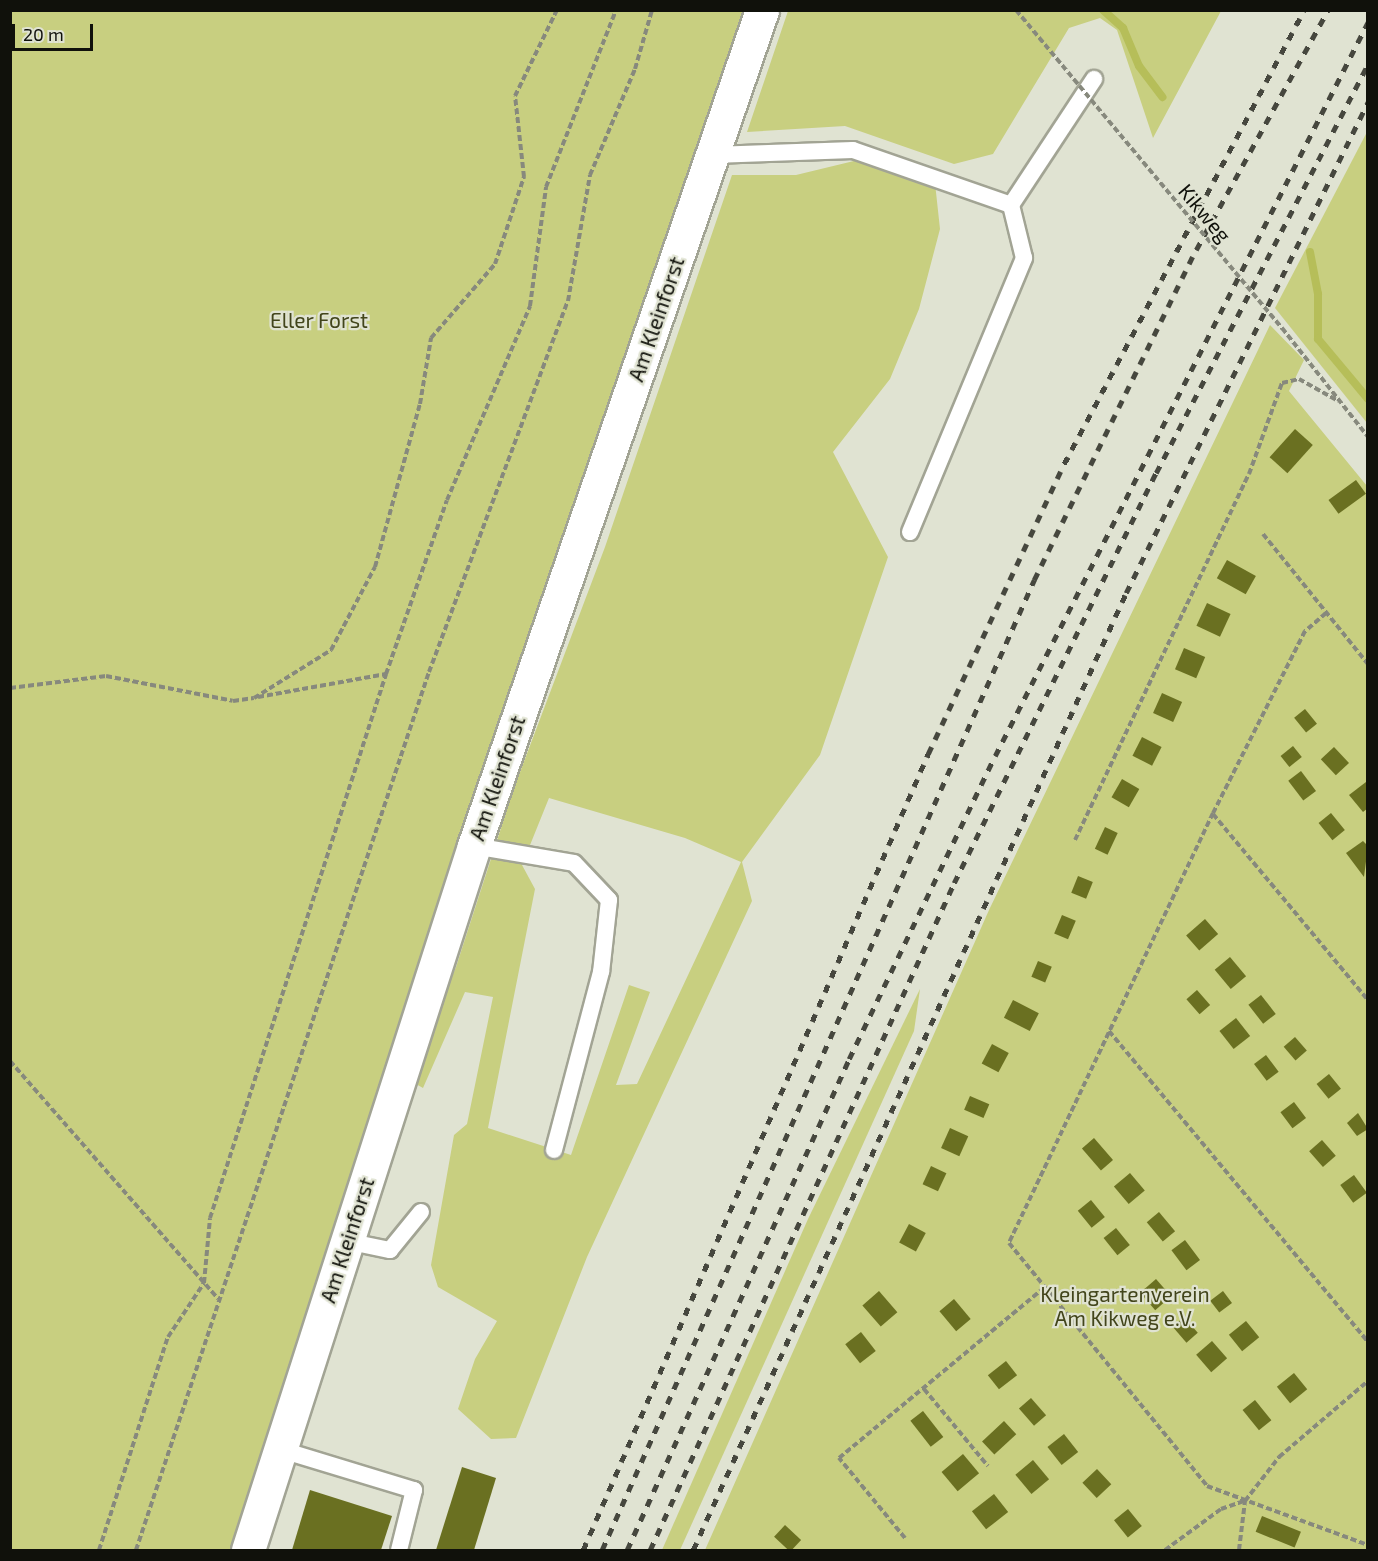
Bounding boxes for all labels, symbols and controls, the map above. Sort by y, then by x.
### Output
scale bar [15,12,96,50]
text: 20 m [23,23,64,45]
street label: Kikweg [1173,179,1237,247]
street label: Am Kleinforst [623,253,689,385]
park label: Eller Forst [270,307,368,333]
street label: Am Kleinforst [464,712,530,844]
street label: Am Kleinforst [315,1174,379,1306]
park label: Kleingartenverein Am Kikweg e.V. [1040,1281,1210,1331]

